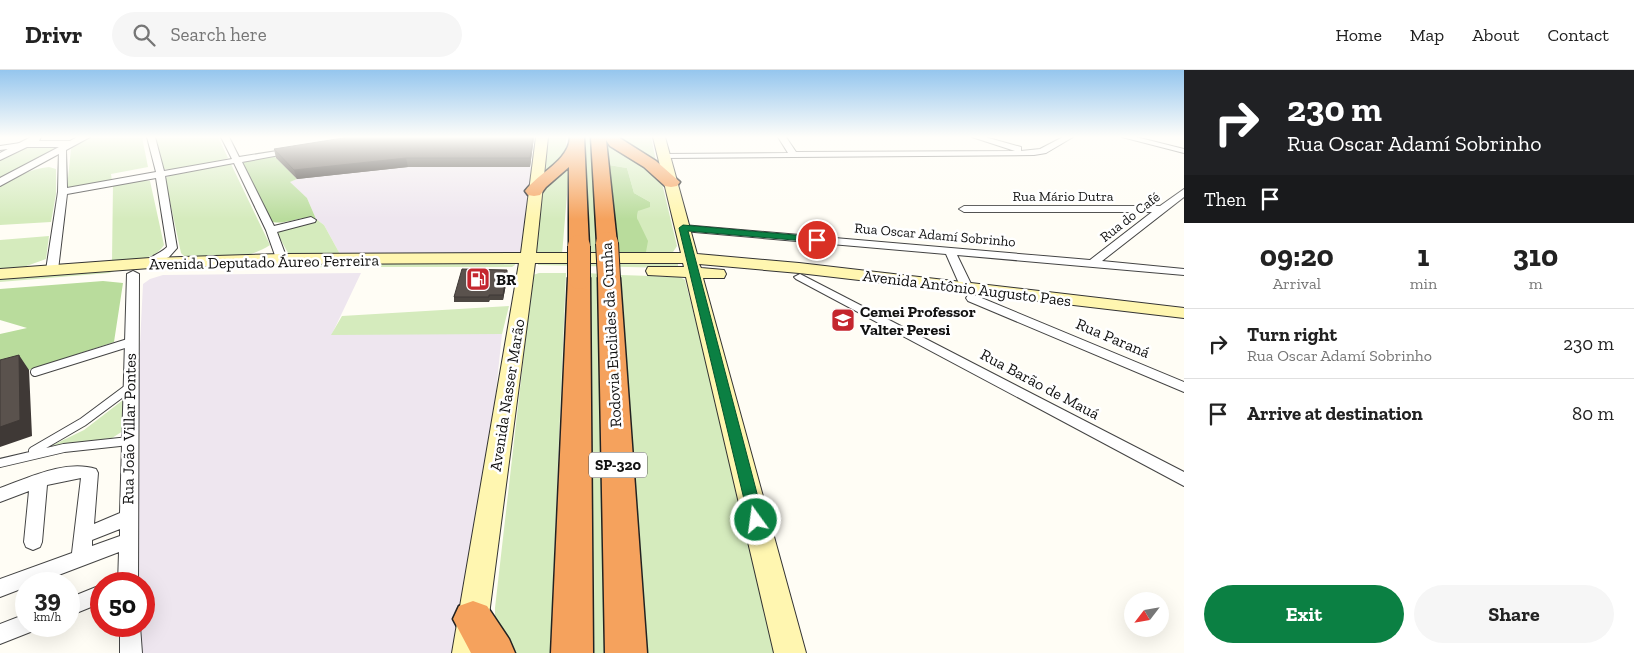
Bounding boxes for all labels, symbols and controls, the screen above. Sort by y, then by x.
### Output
search box [112,12,462,57]
text: Drivr [25,20,82,49]
icon: search [130,21,158,49]
text: Search here [170,23,267,46]
text: Home [1335,24,1382,46]
text: Map [1410,24,1444,46]
text: About [1472,24,1519,46]
text: Contact [1547,24,1609,46]
text: 230 m [1287,88,1382,130]
icon: right [1204,90,1269,155]
text: Rua Oscar Adamí Sobrinho [1287,130,1541,157]
icon: arrive [1256,185,1284,213]
street label: Rua Mário Dutra [1012,188,1114,205]
street label: Rua do Café [1097,188,1164,246]
text: Then [1204,188,1246,211]
pin [796,219,838,261]
street label: Rua Oscar Adamí Sobrinho [854,219,1016,251]
icon: arrive [803,226,831,254]
text: 09:20 [1260,238,1334,274]
text: 1 [1417,238,1429,274]
text: 310 [1513,238,1558,274]
street label: Rodovia Euclides da Cunha [597,242,625,428]
street label: Avenida Deputado Áureo Ferreira [149,250,380,274]
fuel station icon: BR [465,266,491,292]
street label: Avenida Antônio Augusto Paes [862,266,1072,310]
place label: BR [496,270,517,289]
text: Arrival [1273,274,1321,293]
text: min [1410,274,1437,293]
text: m [1529,274,1542,293]
place label: Cemei Professor Valter Peresi [860,302,976,339]
school or university icon: Cemei Professor Valter Peresi [830,307,856,333]
street label: Rua Paraná [1073,314,1153,362]
street label: Avenida Nasser Marão [486,317,528,473]
text: Turn right [1247,323,1337,346]
icon: right [1204,330,1232,358]
text: 230 m [1563,332,1614,355]
street label: Rua Barão de Mauá [977,345,1103,424]
text: Rua Oscar Adamí Sobrinho [1247,346,1432,365]
street label: Rua João Villar Pontes [118,353,140,505]
icon: arrive [1204,400,1232,428]
text: Arrive at destination [1247,402,1423,425]
text: 80 m [1572,402,1614,425]
road number: SP-320 [589,452,647,478]
position arrow [729,493,781,545]
speed limit sign: 50 [90,572,155,637]
text: 39 [34,583,61,613]
button: Exit [1204,585,1404,643]
button: Share [1414,585,1614,643]
north arrow [1124,592,1169,638]
map controls [1124,592,1169,637]
text: km/h [34,610,61,624]

